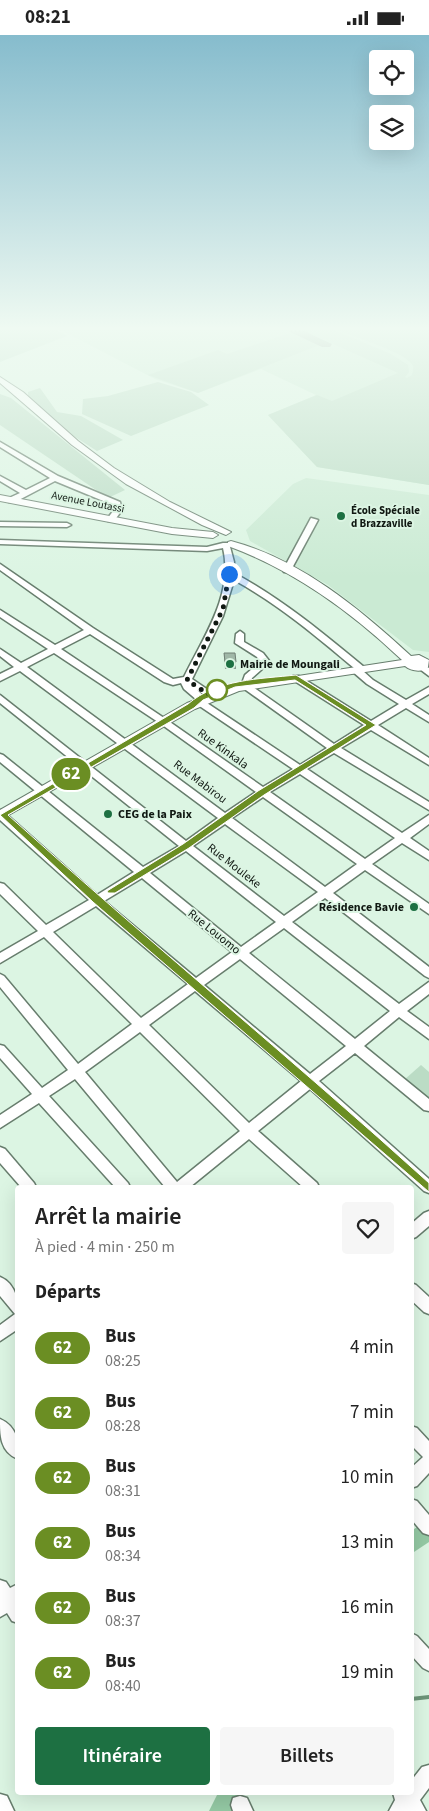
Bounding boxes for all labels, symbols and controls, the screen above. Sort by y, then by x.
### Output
text: 08:21 [25,4,71,31]
map controls [369,50,414,150]
button: locate [369,50,414,95]
button: layers [369,105,414,150]
street label: Avenue Loutassi [50,488,126,516]
place label: École Spéciale d Brazzaville [351,503,420,531]
marker: École Spéciale d Brazzaville [335,510,347,522]
your location [217,562,242,587]
place label: Mairie de Moungali [240,656,340,673]
marker: Mairie de Moungali [224,658,236,670]
unlabelled marker [206,679,228,701]
street label: Rue Kinkala [194,725,252,773]
street label: Rue Mabirou [170,756,230,808]
line badge: 62 [48,758,94,790]
text: 62 [61,761,81,786]
place label: CEG de la Paix [118,806,192,823]
marker: CEG de la Paix [102,808,114,820]
street label: Rue Mouleke [203,840,265,892]
place label: Résidence Bavie [319,899,404,916]
marker: Résidence Bavie [408,901,420,913]
street label: Rue Louomo [184,905,244,959]
text: Arrêt la mairie [35,1199,181,1234]
button: heart [342,1202,394,1254]
text: À pied · 4 min · 250 m [35,1236,175,1258]
text: Départs [35,1279,101,1306]
text: Bus [105,1323,136,1350]
text: 4 min [350,1334,394,1361]
text: 62 [53,1335,72,1360]
text: 08:25 [105,1350,141,1372]
text: Bus [105,1388,136,1415]
text: 7 min [350,1399,394,1426]
text: 62 [53,1400,72,1425]
text: 08:28 [105,1415,141,1437]
text: Bus [105,1453,136,1480]
text: 10 min [340,1464,394,1491]
text: 62 [53,1465,72,1490]
text: 08:31 [105,1480,141,1502]
text: Bus [105,1518,136,1545]
text: 13 min [340,1529,394,1556]
text: 62 [53,1530,72,1555]
text: 08:34 [105,1545,141,1567]
text: Bus [105,1583,136,1610]
text: 16 min [340,1594,394,1621]
text: 62 [53,1595,72,1620]
text: 08:37 [105,1610,141,1632]
text: Bus [105,1648,136,1675]
text: 19 min [340,1659,394,1686]
text: 62 [53,1660,72,1685]
text: 08:40 [105,1675,141,1697]
button: Itinéraire [35,1727,210,1785]
button: Billets [220,1727,394,1785]

